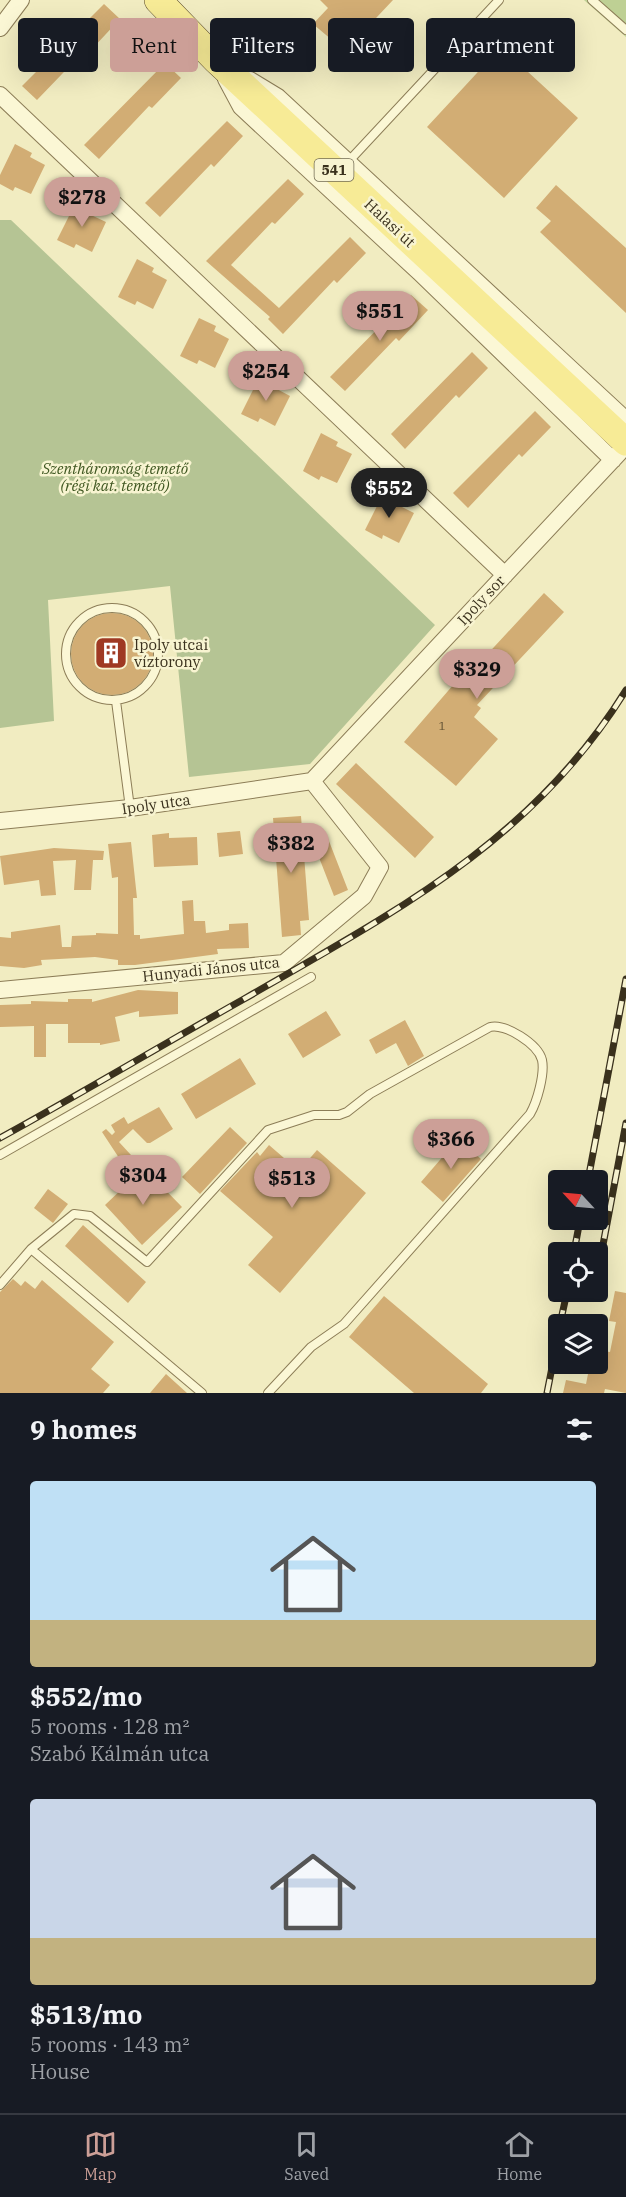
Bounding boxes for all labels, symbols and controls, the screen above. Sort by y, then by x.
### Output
chip: Buy [18,18,98,72]
chip: Rent [110,18,198,72]
chip: Filters [210,18,316,72]
chip: New [328,18,414,72]
chip: Apartment [426,18,575,72]
road number: 541 [314,159,354,181]
pin: $278 [46,177,118,228]
text: $278 [58,183,106,210]
street label: Halasi út [361,195,419,251]
pin: $551 [344,291,416,342]
text: $551 [356,297,404,324]
pin: $254 [230,351,302,402]
text: $254 [242,357,290,384]
park label: Szentháromság temető (régi kat. temető) [41,459,190,495]
pin: $552 [353,468,425,519]
text: $552 [365,474,413,501]
street label: Ipoly sor [453,571,509,629]
building icon: Ipoly utcai víztorony [93,635,129,671]
place label: Ipoly utcai víztorony [134,635,208,671]
pin: $329 [441,649,513,700]
text: $329 [453,655,501,682]
house number: 1 [438,718,446,733]
street label: Ipoly utca [120,790,192,818]
pin: $382 [255,823,327,874]
text: $382 [267,829,315,856]
street label: Hunyadi János utca [141,952,281,986]
pin: $366 [415,1119,487,1170]
text: $366 [427,1125,475,1152]
pin: $304 [107,1155,179,1206]
pin: $513 [256,1158,328,1209]
text: $304 [119,1161,167,1188]
text: $513 [268,1164,316,1191]
north arrow [548,1170,608,1230]
map controls [548,1170,608,1374]
button: locate [548,1242,608,1302]
button: layers [548,1314,608,1374]
text: 9 homes [30,1412,137,1446]
icon: filters [563,1413,596,1446]
icon: home [259,1520,367,1628]
text: $552/mo [30,1679,142,1713]
text: 5 rooms · 128 m² [30,1713,189,1740]
text: Szabó Kálmán utca [30,1740,209,1767]
icon: home [259,1838,367,1946]
text: $513/mo [30,1997,142,2031]
text: 5 rooms · 143 m² [30,2031,189,2058]
text: House [30,2058,90,2085]
tab: Map [84,2128,117,2184]
tab: Saved [284,2128,329,2184]
tab: Home [497,2128,542,2184]

